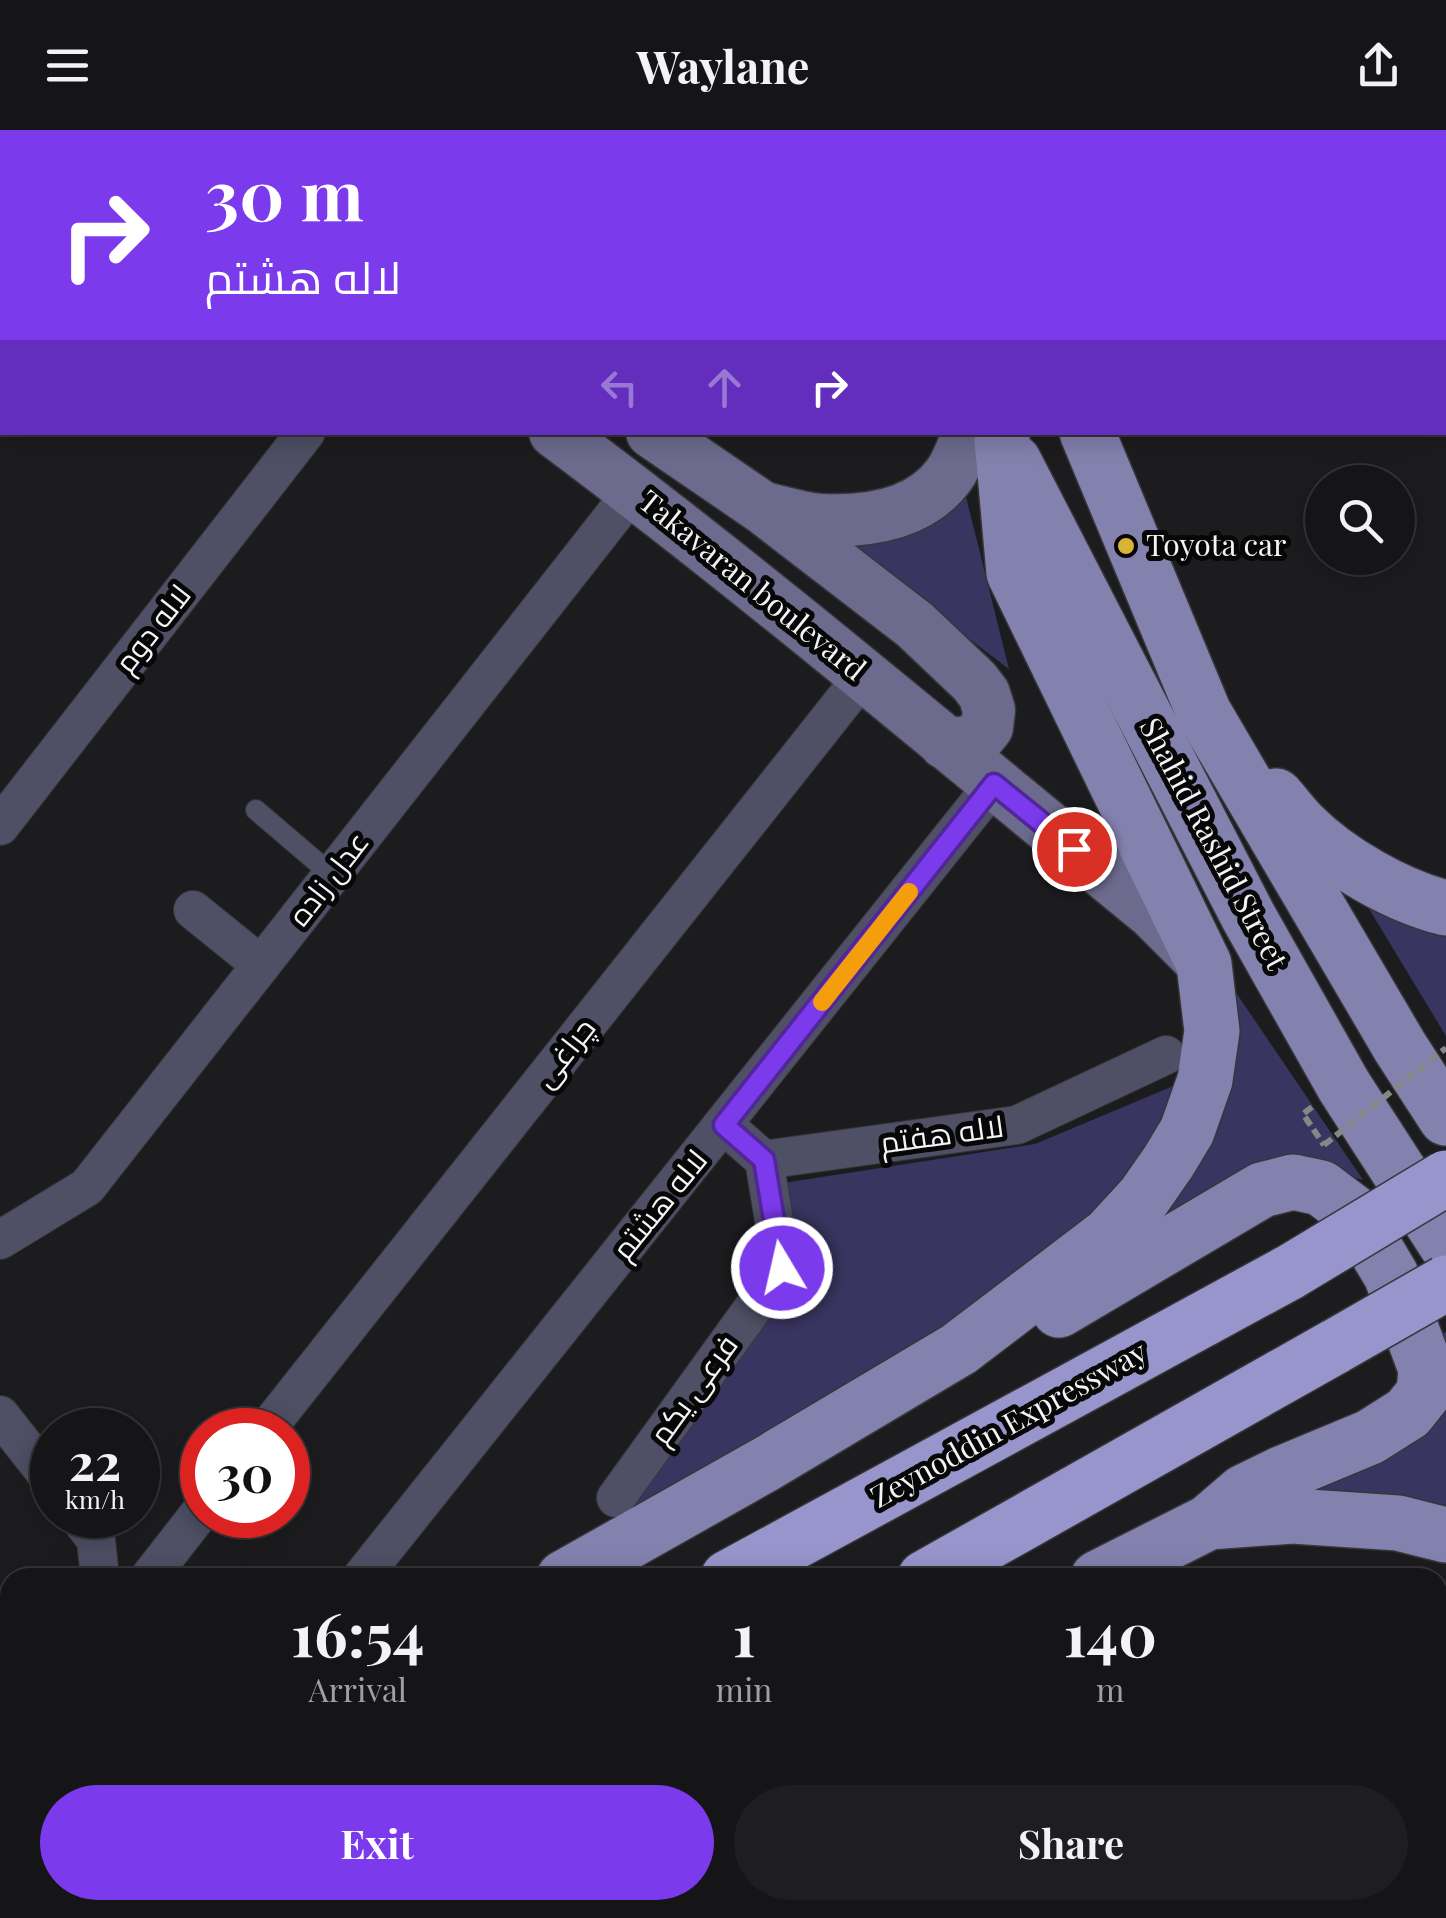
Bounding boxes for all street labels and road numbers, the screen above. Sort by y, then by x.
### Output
street label: Takavaran boulevard [632,480,875,688]
street label: لاله دوم [104,575,200,682]
street label: Shahid Rashid Street [1131,710,1298,976]
street label: عدل زاده [278,822,377,933]
street label: چراغی [524,1009,604,1095]
street label: لاله هفتم [878,1105,1006,1163]
street label: لاله هشتم [602,1140,717,1268]
street label: فرعی یکم [639,1326,747,1453]
street label: Zeynoddin Expressway [863,1331,1153,1516]

